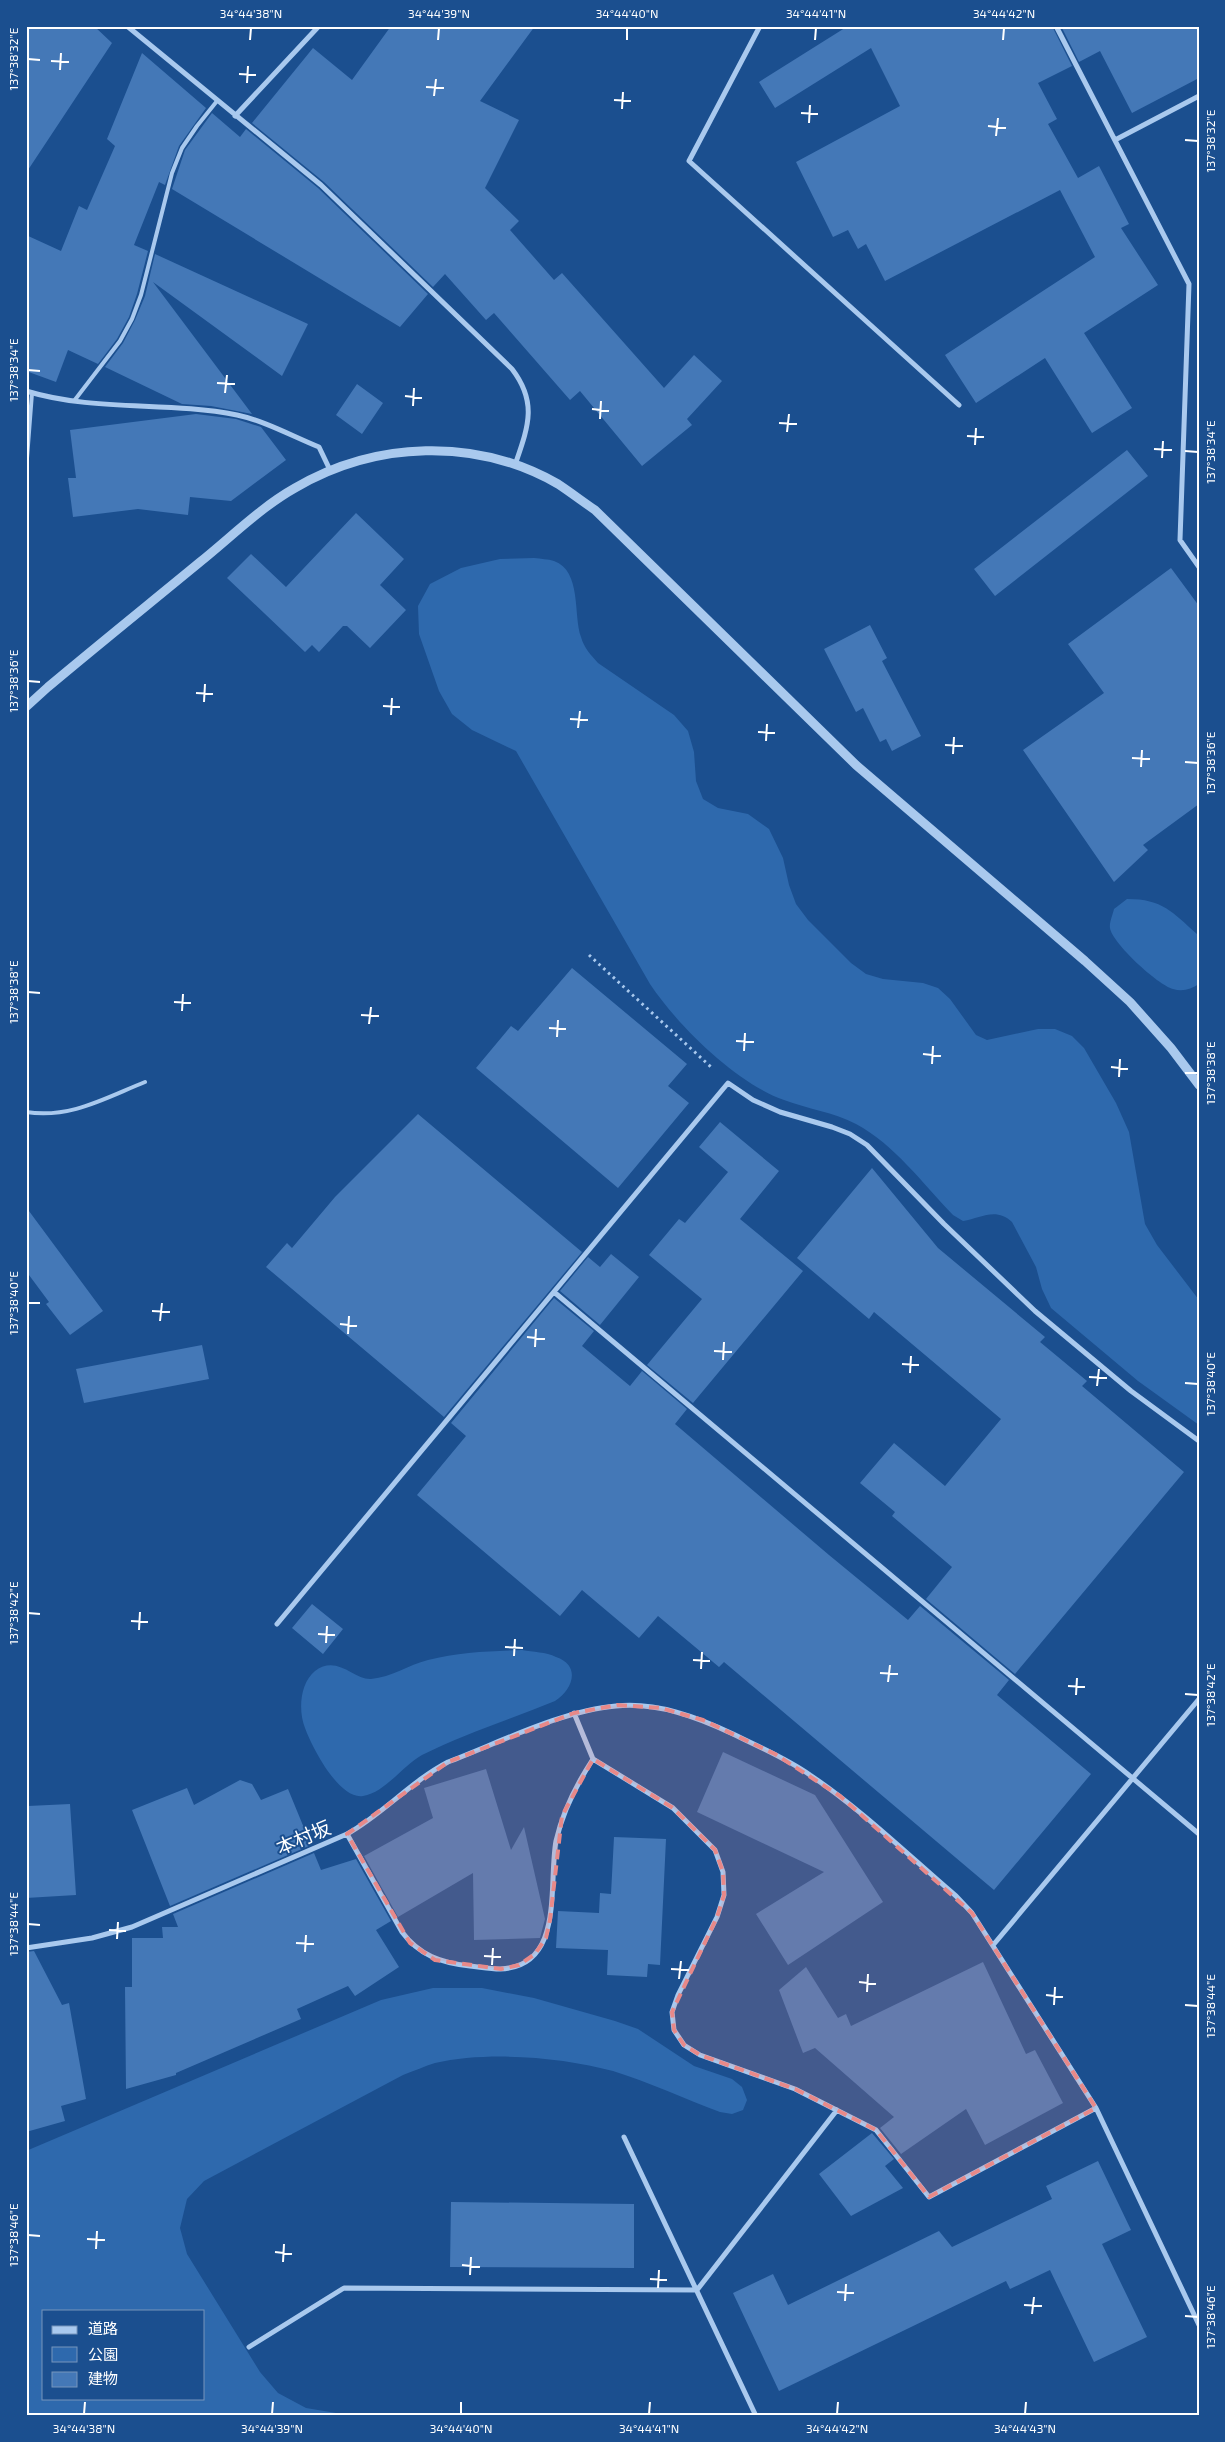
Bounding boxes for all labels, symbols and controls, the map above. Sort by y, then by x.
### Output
text: 34°44'38"N [220,6,282,20]
text: 34°44'39"N [408,6,470,20]
text: 34°44'40"N [596,6,658,20]
text: 34°44'41"N [786,6,846,20]
text: 34°44'42"N [973,6,1035,20]
text: 137°38'32"E [6,27,20,90]
text: 137°38'32"E [1203,109,1217,172]
text: 137°38'34"E [6,338,20,402]
text: 137°38'34"E [1203,420,1217,484]
text: 137°38'36"E [6,649,20,712]
text: 137°38'36"E [1203,731,1217,794]
text: 137°38'38"E [6,960,20,1024]
text: 137°38'38"E [1203,1041,1217,1105]
text: 137°38'40"E [6,1271,20,1335]
text: 137°38'40"E [1203,1352,1217,1416]
text: 137°38'42"E [6,1581,20,1645]
text: 137°38'42"E [1203,1663,1217,1727]
street label: 本村坂 [272,1815,334,1859]
text: 137°38'44"E [6,1892,20,1956]
text: 137°38'44"E [1203,1974,1217,2038]
text: 137°38'46"E [6,2203,20,2267]
text: 137°38'46"E [1203,2285,1217,2349]
legend [42,2310,205,2400]
text: 道路 [88,2319,118,2337]
text: 公園 [88,2345,118,2363]
text: 建物 [88,2369,118,2387]
text: 34°44'38"N [53,2421,115,2435]
text: 34°44'39"N [241,2421,303,2435]
text: 34°44'40"N [430,2421,492,2435]
text: 34°44'41"N [619,2421,679,2435]
text: 34°44'42"N [806,2421,868,2435]
text: 34°44'43"N [994,2421,1056,2435]

